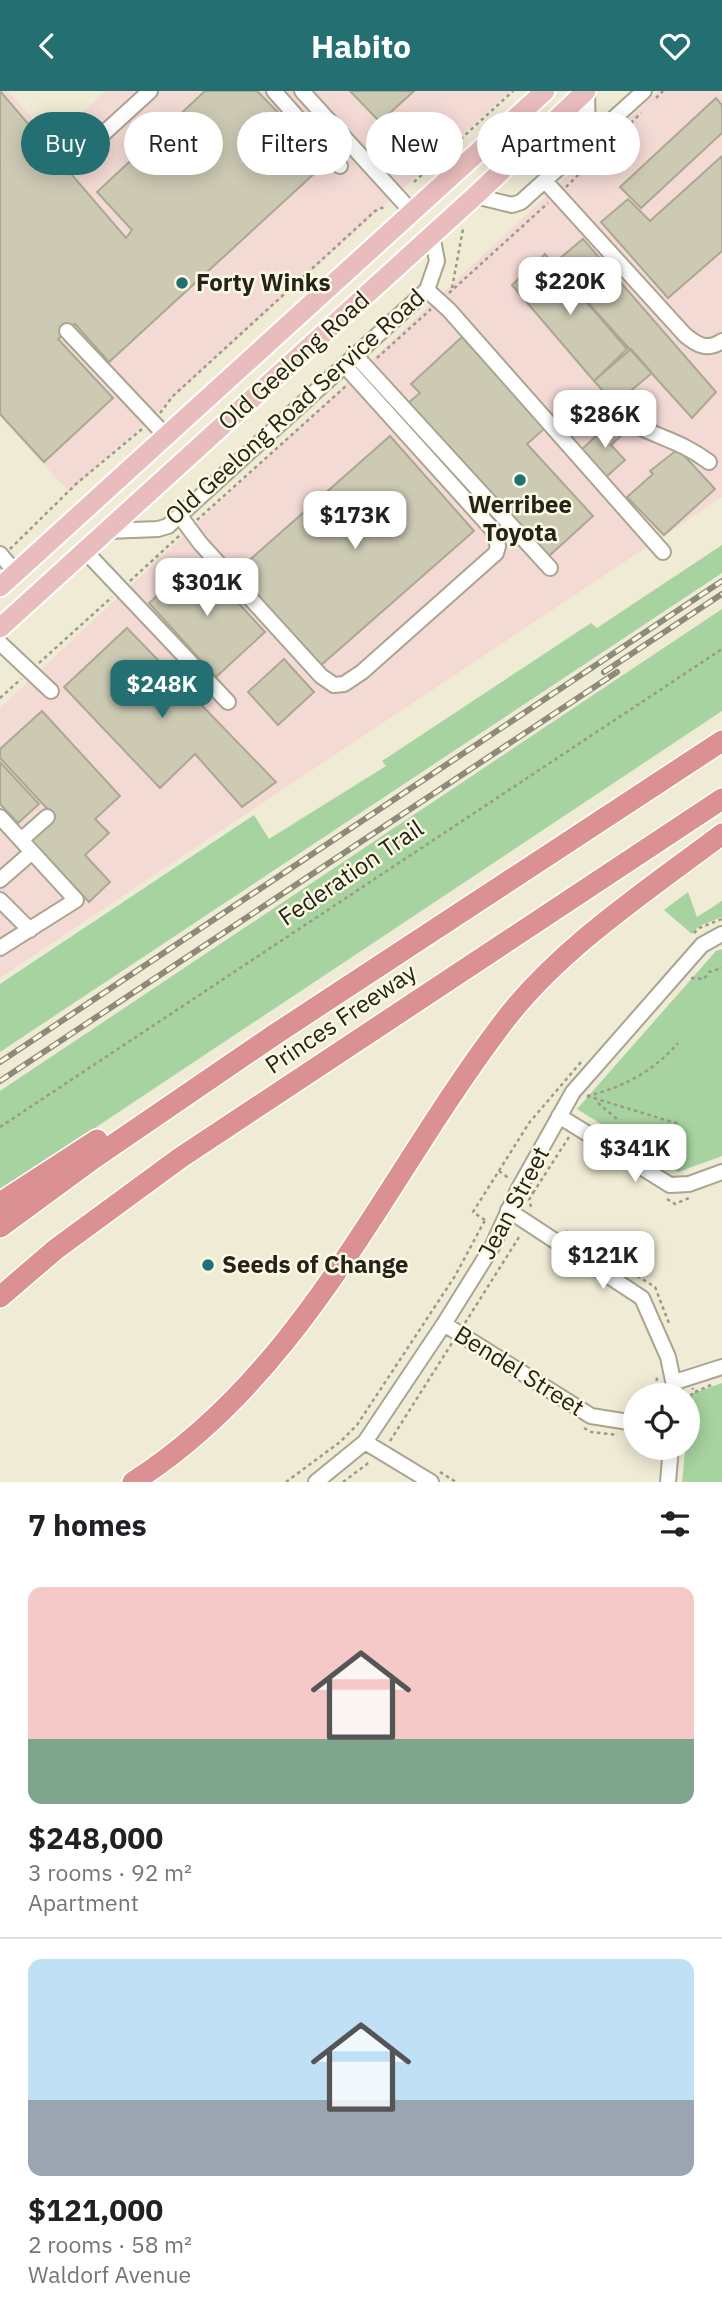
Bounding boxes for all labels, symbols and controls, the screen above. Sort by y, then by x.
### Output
text: Habito [311,25,411,67]
icon: back [28,27,66,65]
icon: heart [656,27,694,65]
chip: Buy [21,112,110,175]
chip: Rent [124,112,223,175]
chip: Filters [237,112,352,175]
chip: New [366,112,463,175]
chip: Apartment [477,112,640,175]
pin: $220K [521,257,619,317]
text: $220K [534,265,606,295]
place label: Forty Winks [196,266,331,298]
marker: Forty Winks [174,275,190,291]
street label: Old Geelong Road Service Road [158,281,431,532]
street label: Old Geelong Road [211,284,376,437]
pin: $286K [556,391,654,450]
text: $286K [569,398,641,428]
marker: Werribee Toyota [512,472,528,488]
place label: Werribee Toyota [468,488,572,548]
pin: $173K [306,491,404,551]
text: $173K [319,499,391,529]
pin: $301K [158,559,256,618]
text: $301K [171,566,243,596]
pin: $248K [113,661,211,720]
text: $248K [126,668,198,698]
street label: Federation Trail [272,812,429,933]
street label: Princes Freeway [259,956,422,1081]
pin: $341K [586,1125,684,1184]
text: $341K [599,1132,671,1162]
street label: Jean Street [470,1141,556,1265]
pin: $121K [554,1231,652,1291]
text: $121K [567,1239,639,1269]
place label: Seeds of Change [222,1248,409,1280]
marker: Seeds of Change [200,1257,216,1273]
street label: Bendel Street [448,1317,591,1423]
map controls [623,1383,700,1460]
button: locate [623,1383,700,1460]
text: 7 homes [28,1505,147,1544]
icon: filters [656,1505,694,1543]
icon: home [298,1632,424,1758]
text: $248,000 [28,1818,163,1857]
text: 3 rooms · 92 m² [28,1857,192,1887]
text: Apartment [28,1887,139,1917]
icon: home [298,2004,424,2130]
text: $121,000 [28,2190,163,2229]
text: 2 rooms · 58 m² [28,2229,192,2259]
text: Waldorf Avenue [28,2259,191,2289]

